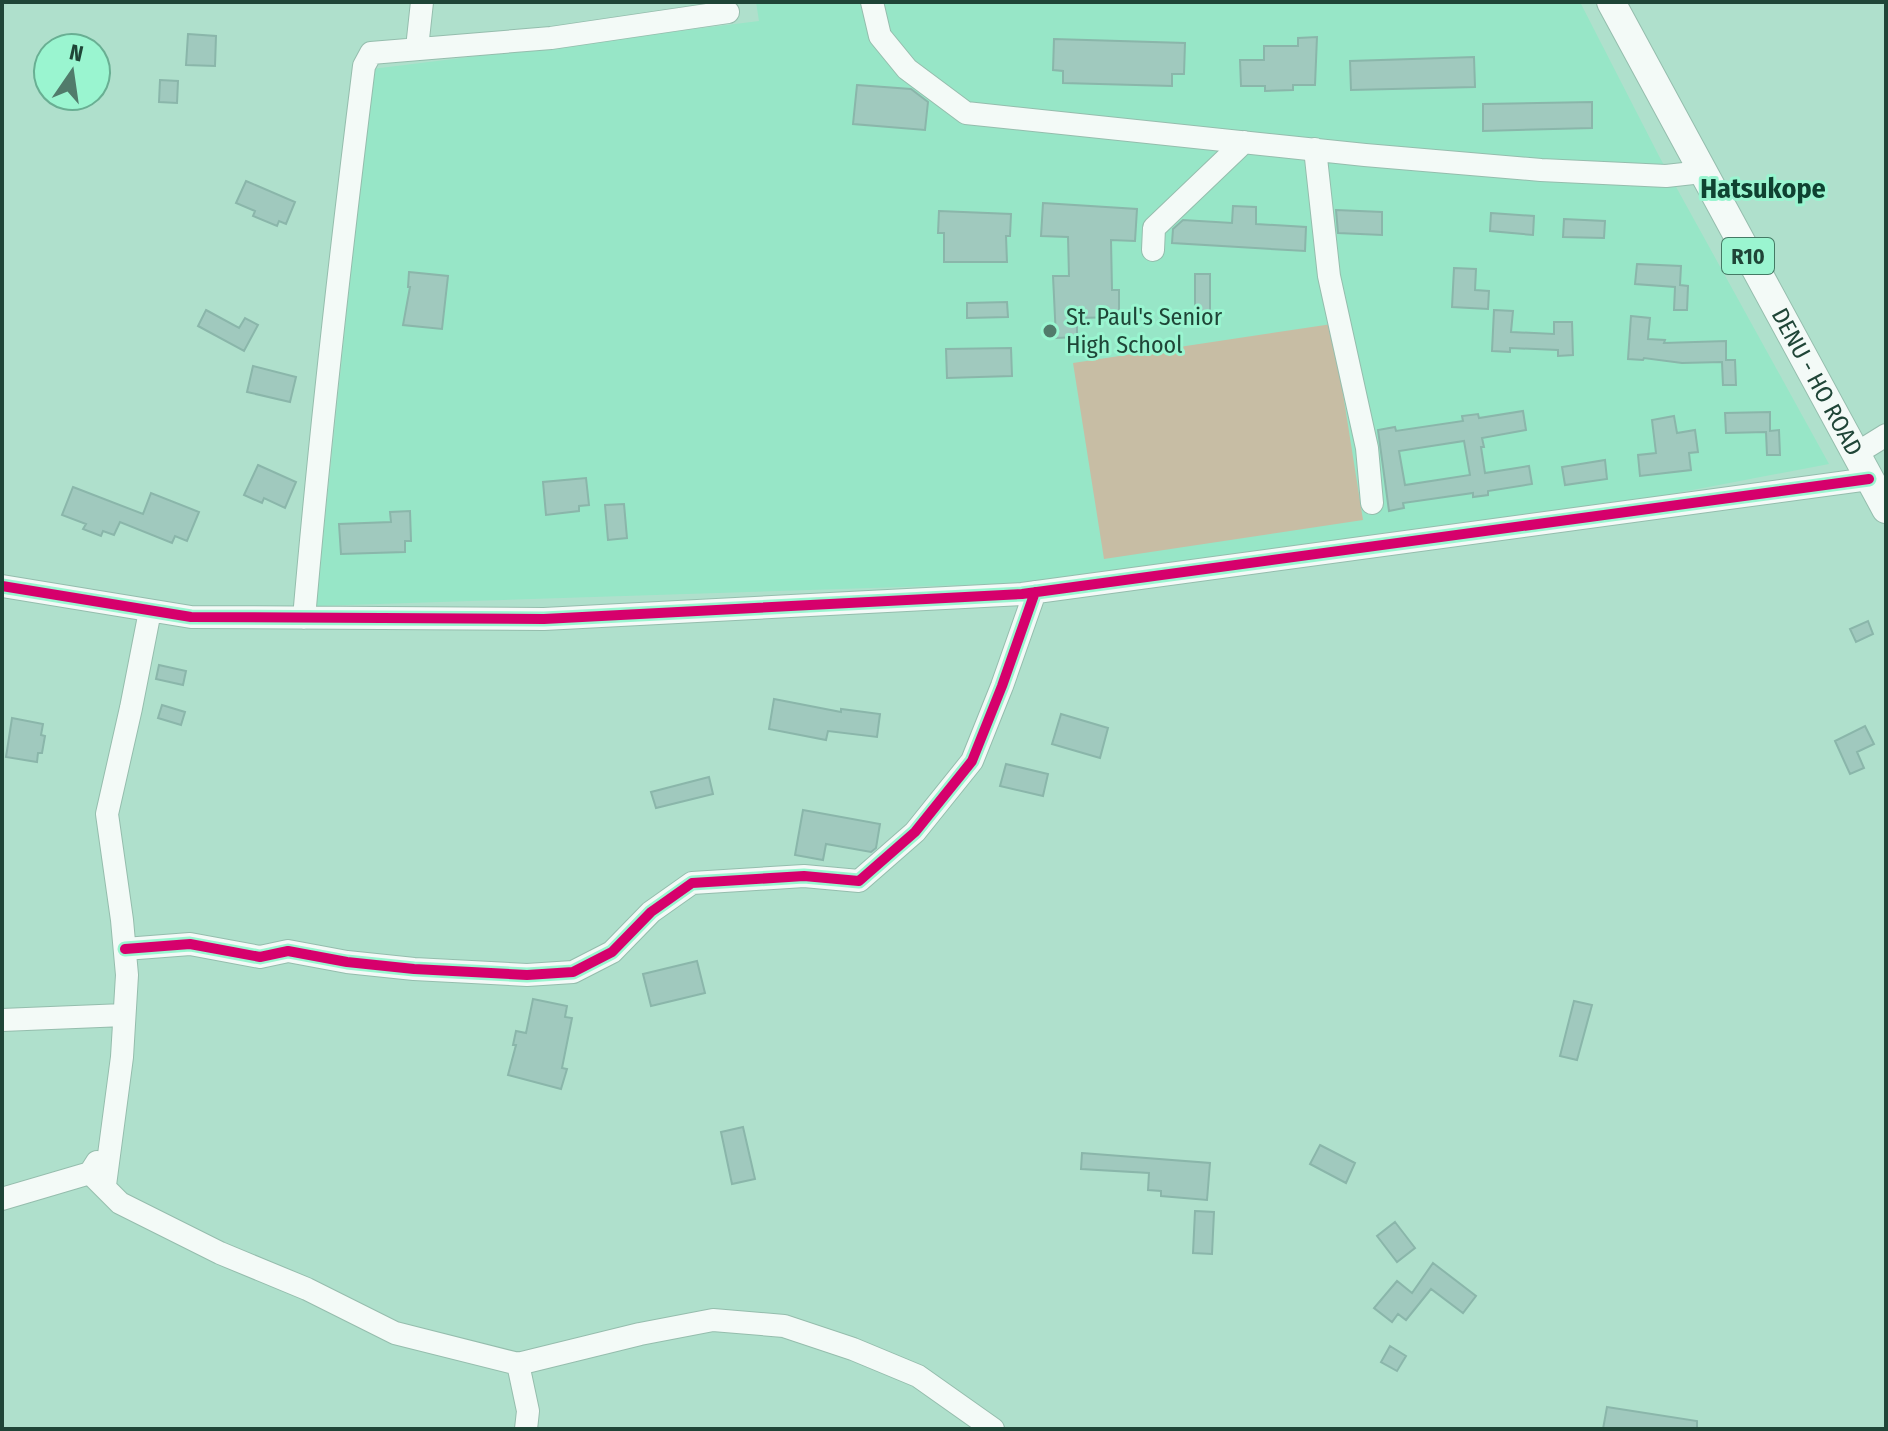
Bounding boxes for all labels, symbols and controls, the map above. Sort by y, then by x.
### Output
north arrow [32,32,112,112]
text: N [67,38,86,68]
district label: Hatsukope [1700,172,1826,205]
road number: R10 [1722,238,1774,274]
place label: St. Paul's Senior High School [1066,303,1223,359]
street label: DENU - HO ROAD [1766,303,1868,460]
marker: St. Paul's Senior High School [1041,322,1059,340]

